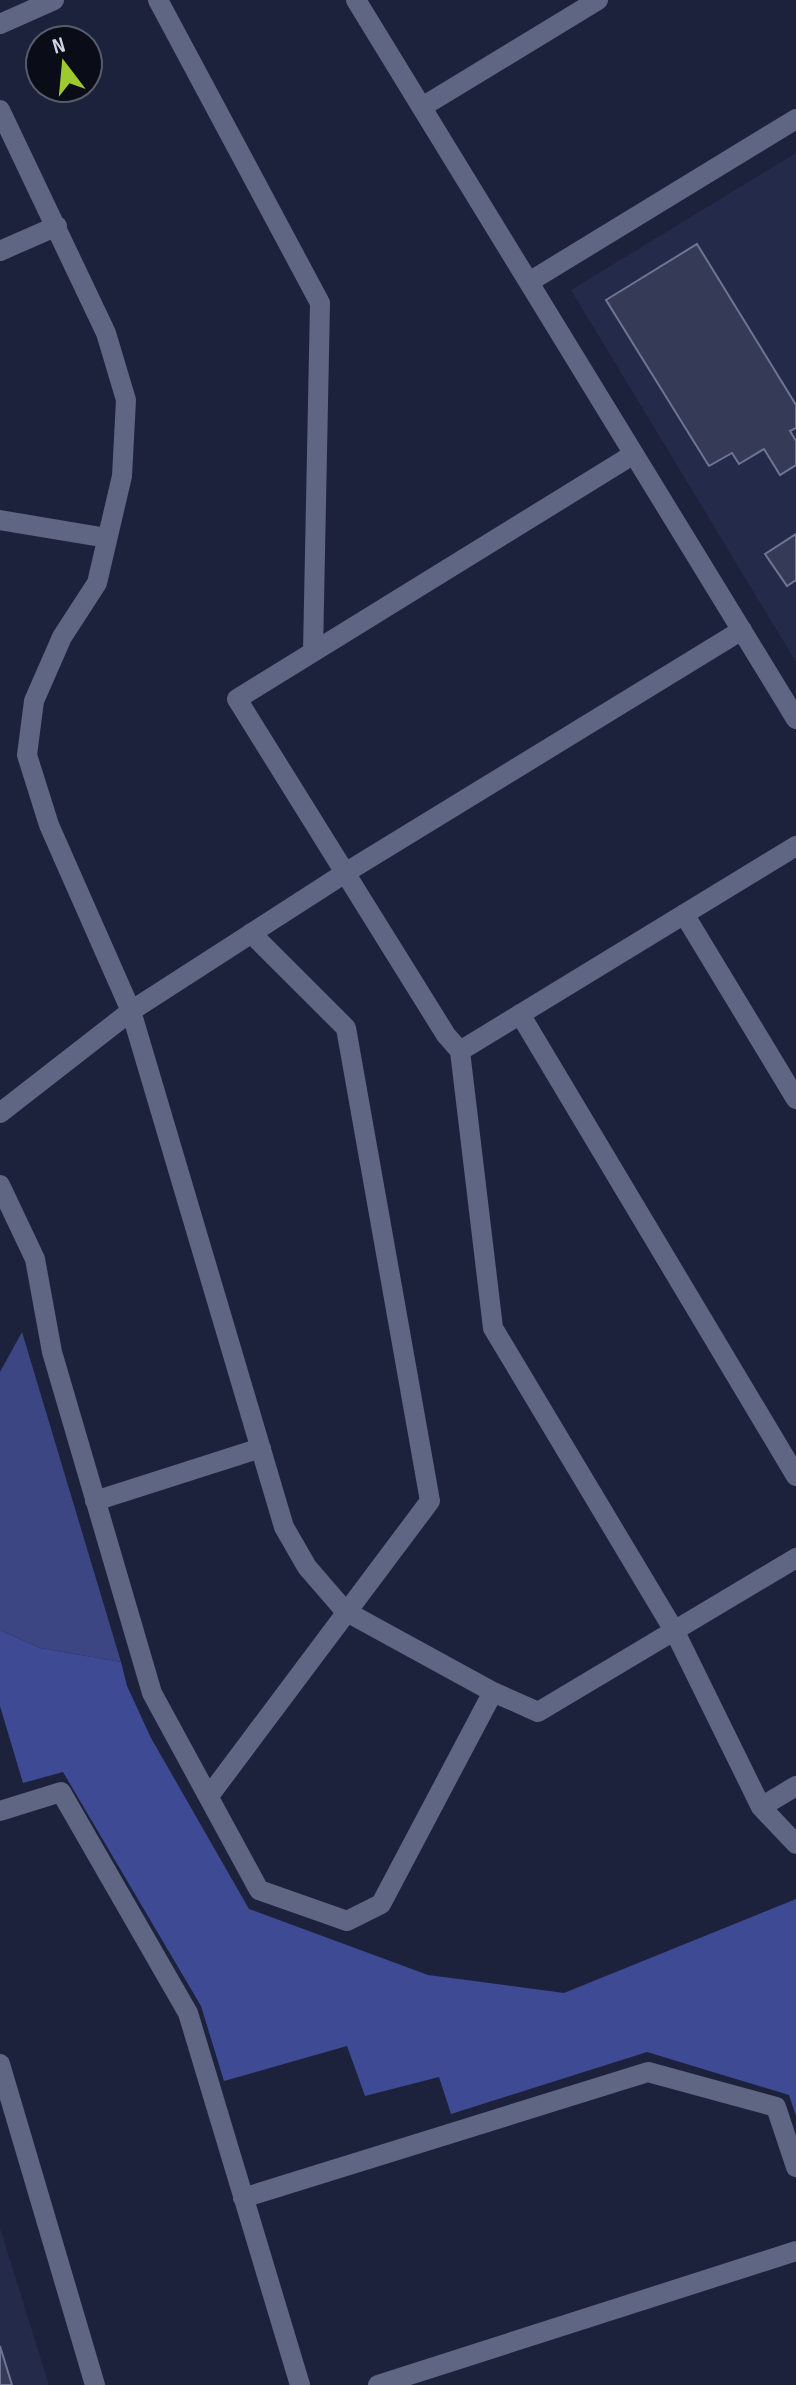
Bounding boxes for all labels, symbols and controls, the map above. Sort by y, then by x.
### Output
north arrow [24,24,104,104]
text: N [50,32,68,61]

